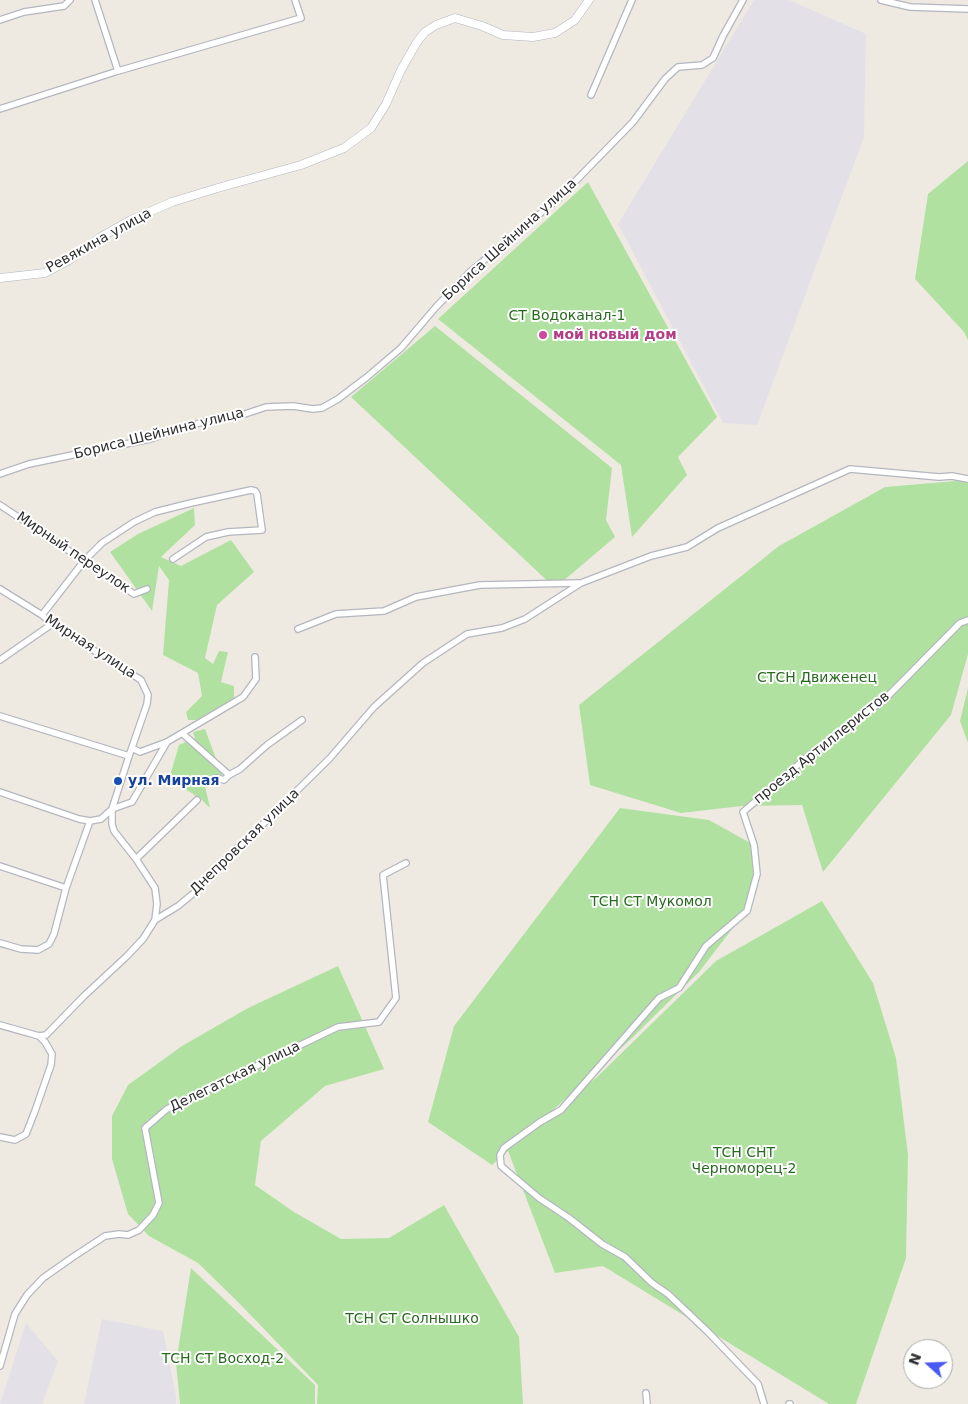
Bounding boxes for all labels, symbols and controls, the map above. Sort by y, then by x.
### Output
street label: Бориса Шейнина улица [440,175,580,305]
street label: Ревякина улица [43,205,155,277]
park label: СТ Водоканал-1 [509,308,625,324]
place label: мой новый дом [553,327,677,343]
marker: мой новый дом [537,329,549,341]
street label: Бориса Шейнина улица [72,405,246,463]
street label: Мирный переулок [13,509,133,597]
street label: Мирная улица [41,611,139,683]
park label: СТСН Движенец [757,670,877,686]
street label: проезд Артиллеристов [751,688,893,808]
place label: ул. Мирная [128,773,219,789]
marker: ул. Мирная [112,775,124,787]
street label: Днепровская улица [187,785,303,899]
park label: ТСН СТ Мукомол [590,894,712,910]
street label: Делегатская улица [167,1038,303,1116]
park label: ТСН СНТ Черноморец-2 [692,1145,796,1178]
park label: ТСН СТ Солнышко [345,1311,479,1327]
north arrow [903,1339,953,1389]
park label: ТСН СТ Восход-2 [162,1351,284,1367]
text: N [905,1351,924,1367]

